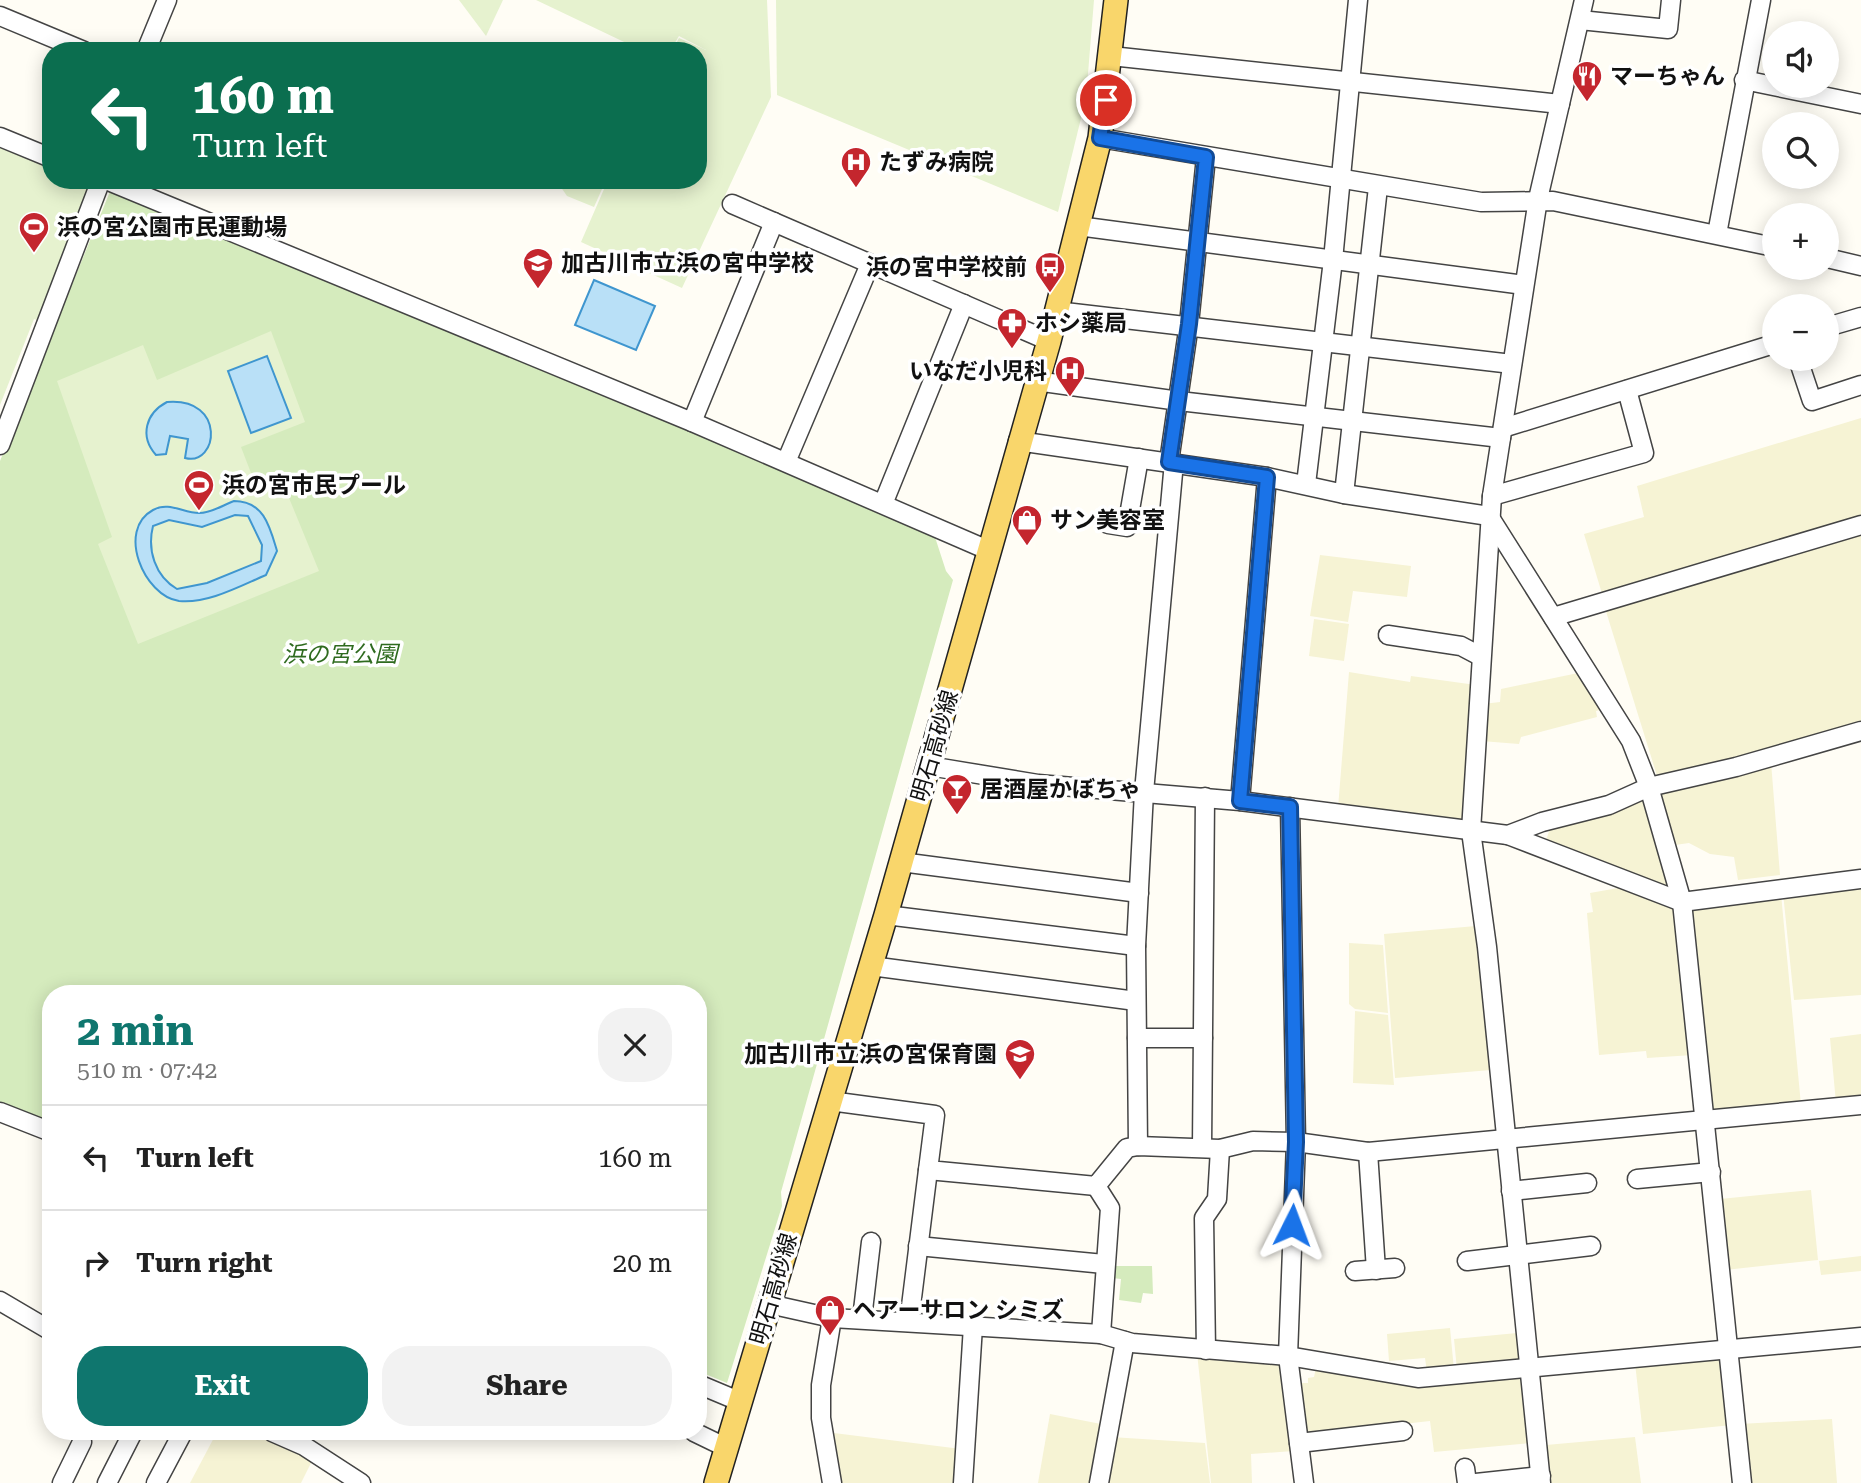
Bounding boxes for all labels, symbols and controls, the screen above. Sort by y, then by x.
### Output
map controls [1762,21,1839,371]
button: sound [1762,21,1839,98]
restaurant icon: マーちゃん [1570,59,1604,103]
place label: マーちゃん [1610,63,1725,90]
text: 160 m [192,68,334,125]
icon: left [77,70,168,161]
pin [1076,70,1136,130]
icon: arrive [1087,81,1125,119]
button: search [1762,112,1839,189]
text: Turn left [192,127,327,165]
hospital icon: たずみ病院 [839,145,873,189]
place label: たずみ病院 [879,149,994,176]
button: + [1762,203,1839,280]
sports icon: 浜の宮公園市民運動場 [17,210,51,254]
place label: 浜の宮公園市民運動場 [57,214,287,241]
school or university icon: 加古川市立浜の宮中学校 [521,246,555,290]
place label: 加古川市立浜の宮中学校 [561,250,814,277]
bus stop icon: 浜の宮中学校前 [1033,250,1067,294]
place label: 浜の宮中学校前 [866,254,1027,281]
button: − [1762,294,1839,371]
pharmacy icon: ホシ薬局 [995,306,1029,350]
place label: ホシ薬局 [1035,310,1127,337]
hospital icon: いなだ小児科 [1053,354,1087,398]
place label: いなだ小児科 [909,358,1047,385]
sports icon: 浜の宮市民プール [182,468,216,512]
place label: 浜の宮市民プール [222,472,406,499]
shop icon: サン美容室 [1010,503,1044,547]
place label: サン美容室 [1050,507,1165,534]
park label: 浜の宮公園 [283,641,401,668]
street label: 明石高砂線 [906,687,964,805]
bar icon: 居酒屋かぼちゃ [940,772,974,816]
place label: 居酒屋かぼちゃ [980,776,1141,803]
text: 2 min [77,1006,194,1055]
button: close [598,1008,672,1082]
school or university icon: 加古川市立浜の宮保育園 [1003,1037,1037,1081]
place label: 加古川市立浜の宮保育園 [744,1041,997,1068]
text: 510 m · 07:42 [77,1057,217,1084]
icon: left [77,1139,115,1177]
text: Turn left [136,1143,254,1173]
text: 160 m [598,1143,672,1173]
position arrow [1255,1188,1329,1262]
street label: 明石高砂線 [745,1230,803,1348]
icon: right [77,1244,115,1282]
text: Turn right [136,1248,272,1278]
text: 20 m [613,1248,672,1278]
shop icon: ヘアーサロン シミズ [813,1293,847,1337]
place label: ヘアーサロン シミズ [853,1297,1064,1324]
button: Exit [77,1346,368,1426]
button: Share [382,1346,672,1426]

